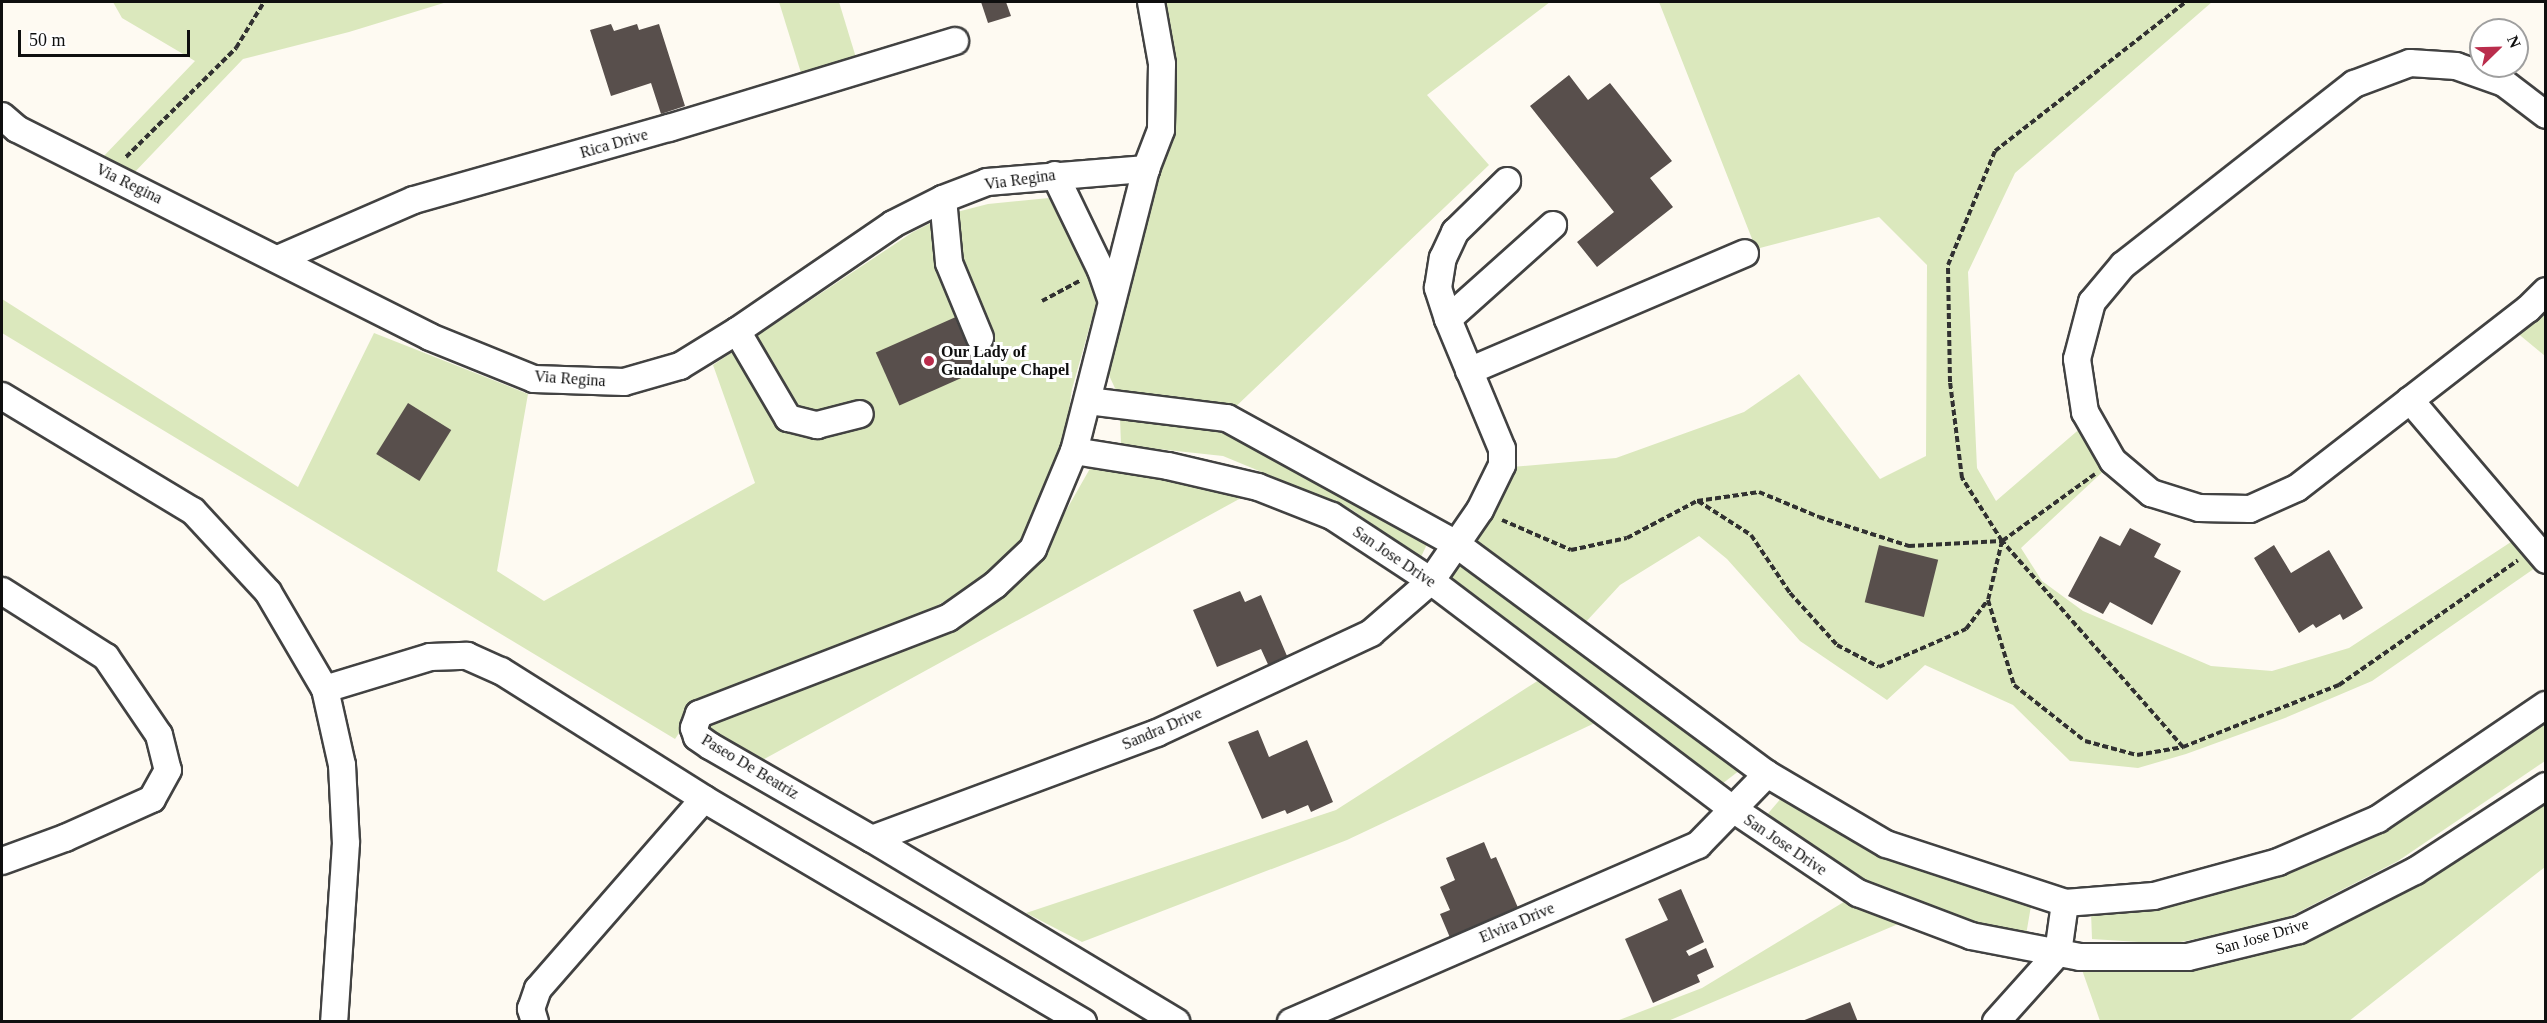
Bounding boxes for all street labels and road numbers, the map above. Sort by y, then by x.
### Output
street label: Rica Drive [578,125,650,163]
street label: Via Regina [93,160,165,208]
street label: Via Regina [983,166,1057,194]
street label: Via Regina [534,367,606,391]
street label: San Jose Drive [1349,522,1439,592]
street label: Sandra Drive [1119,704,1205,754]
street label: Paseo De Beatriz [698,730,802,804]
street label: San Jose Drive [1740,810,1830,880]
street label: Elvira Drive [1477,899,1557,947]
street label: San Jose Drive [2213,915,2311,959]

